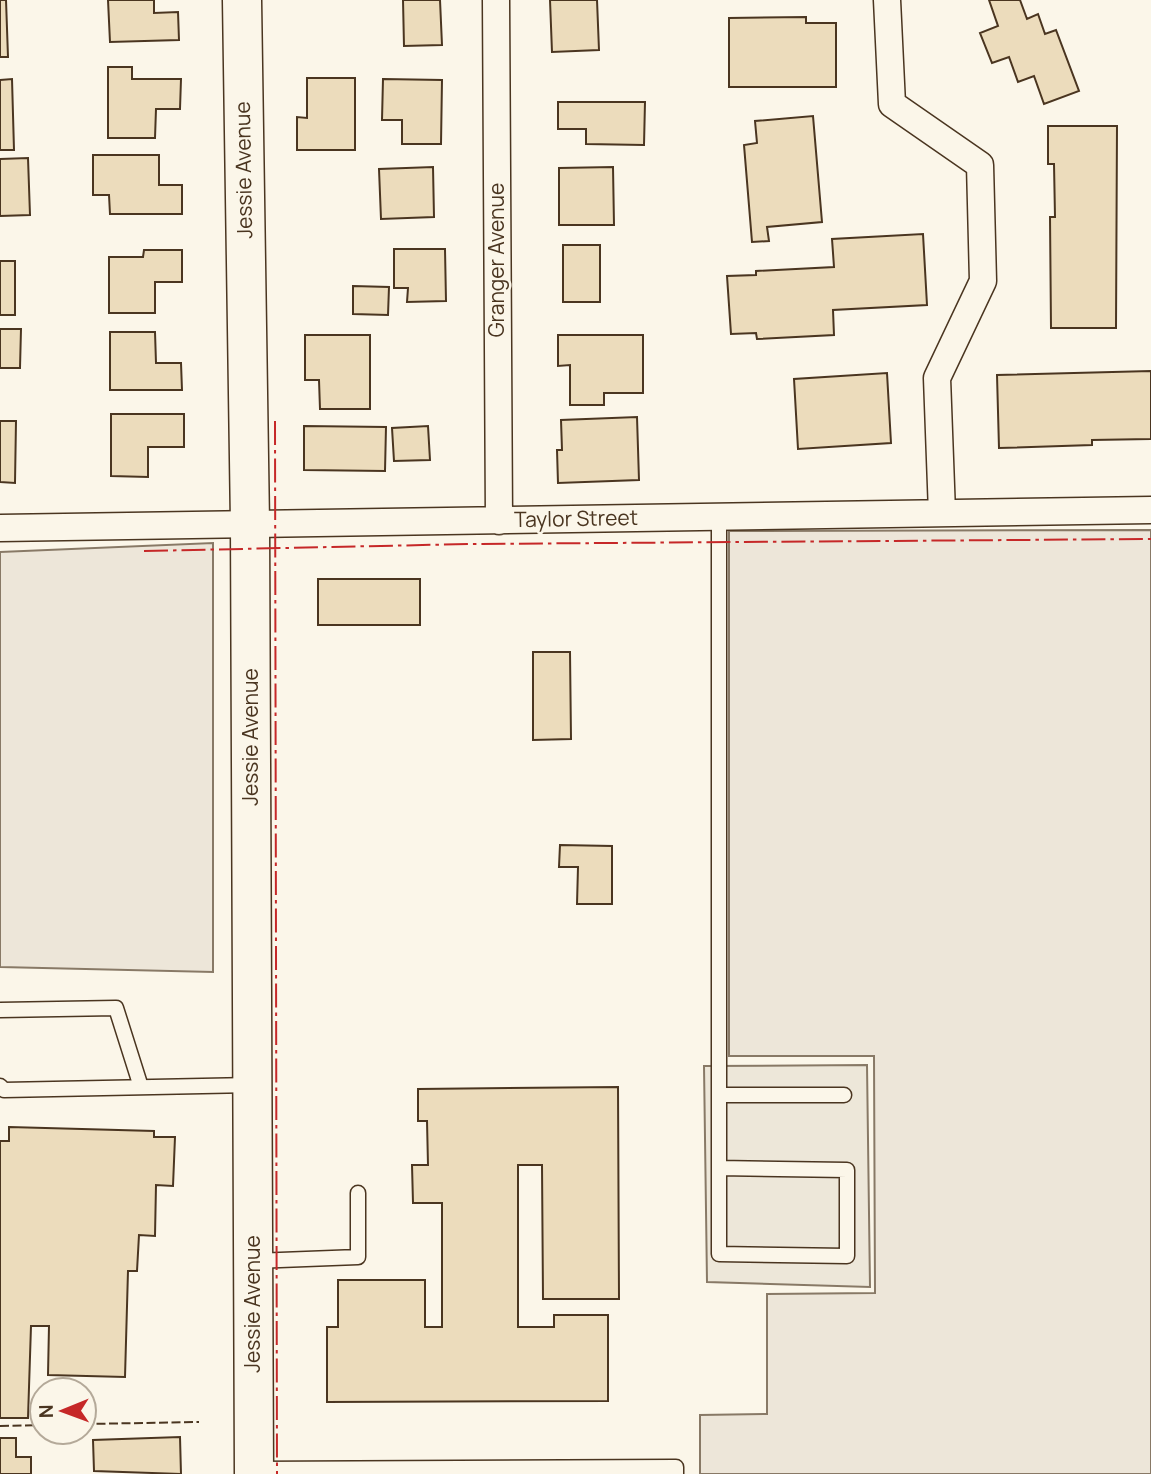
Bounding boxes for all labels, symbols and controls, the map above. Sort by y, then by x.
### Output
street label: Jessie Avenue [228,101,258,239]
street label: Granger Avenue [482,183,510,337]
street label: Taylor Street [514,503,638,533]
street label: Jessie Avenue [236,668,264,806]
street label: Jessie Avenue [238,1235,266,1373]
north arrow [28,1376,98,1446]
text: N [33,1404,59,1418]

